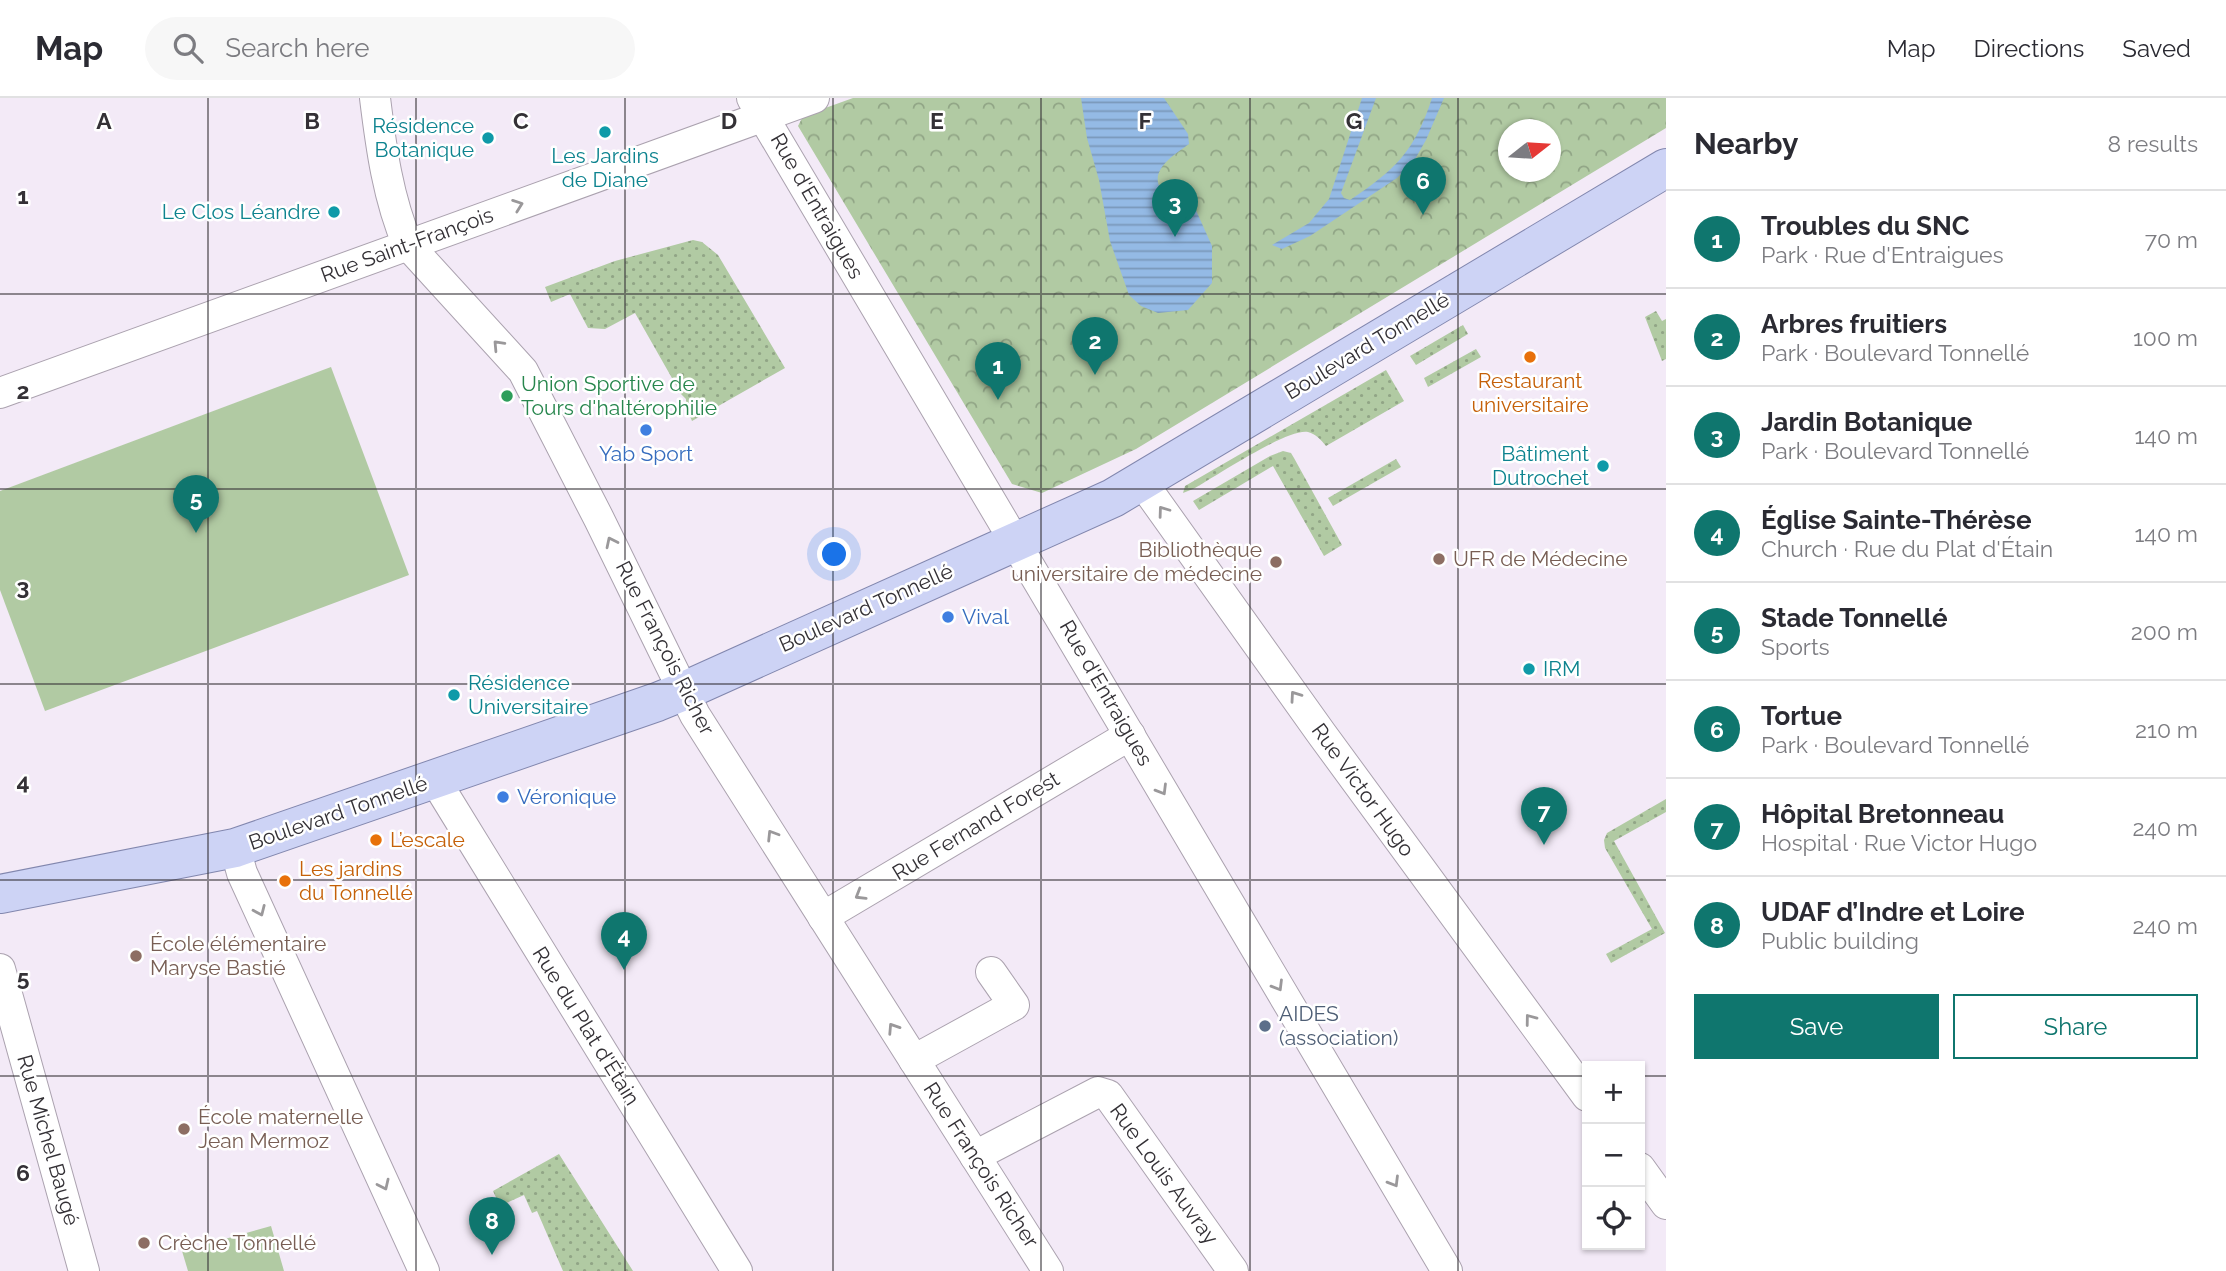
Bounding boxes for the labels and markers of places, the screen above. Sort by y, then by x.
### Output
place label: Résidence Botanique [372,113,474,162]
marker: Les Jardins de Diane [597,124,613,140]
marker: Résidence Botanique [480,130,496,146]
place label: Les Jardins de Diane [551,143,659,192]
pin: 6 [1400,157,1446,215]
pin: 3 [1152,179,1198,237]
place label: Le Clos Léandre [162,199,320,224]
marker: Le Clos Léandre [326,204,342,220]
pin: 2 [1072,317,1118,375]
pin: 1 [975,342,1021,400]
marker: Restaurant universitaire [1522,349,1538,365]
place label: Restaurant universitaire [1472,368,1588,417]
place label: Union Sportive de Tours d'haltérophilie [521,371,717,420]
marker: Union Sportive de Tours d'haltérophilie [499,388,515,404]
marker: Yab Sport [638,422,654,438]
place label: Yab Sport [599,441,693,466]
place label: Bâtiment Dutrochet [1492,441,1589,490]
marker: Bâtiment Dutrochet [1595,458,1611,474]
pin: 5 [173,475,219,533]
place label: Bibliothèque universitaire de médecine [1011,537,1262,586]
place label: UFR de Médecine [1453,546,1628,571]
marker: UFR de Médecine [1431,551,1447,567]
marker: Bibliothèque universitaire de médecine [1268,554,1284,570]
place label: Vival [962,604,1009,629]
marker: Vival [940,609,956,625]
place label: IRM [1543,656,1580,681]
marker: IRM [1521,661,1537,677]
place label: Résidence Universitaire [468,670,588,719]
marker: Résidence Universitaire [446,687,462,703]
place label: Véronique [517,784,616,809]
pin: 7 [1521,787,1567,845]
marker: Véronique [495,789,511,805]
place label: L’escale [390,827,465,852]
marker: L’escale [368,832,384,848]
place label: Les jardins du Tonnellé [299,856,413,905]
marker: Les jardins du Tonnellé [277,873,293,889]
pin: 4 [601,912,647,970]
place label: École élémentaire Maryse Bastié [150,931,326,980]
marker: École élémentaire Maryse Bastié [128,948,144,964]
place label: AIDES (association) [1279,1001,1398,1050]
marker: AIDES (association) [1257,1018,1273,1034]
place label: École maternelle Jean Mermoz [198,1104,363,1153]
marker: École maternelle Jean Mermoz [176,1121,192,1137]
pin: 8 [469,1197,515,1255]
place label: Crèche Tonnellé [158,1230,316,1255]
marker: Crèche Tonnellé [136,1235,152,1251]

